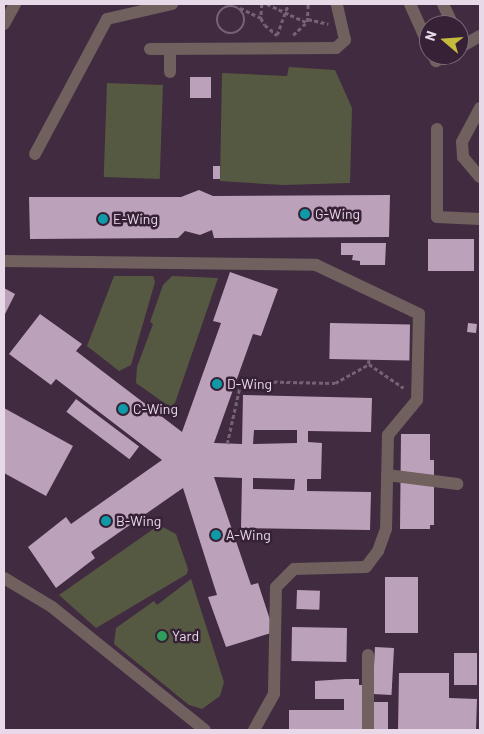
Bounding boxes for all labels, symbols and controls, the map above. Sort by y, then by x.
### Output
north arrow [419,15,469,65]
text: N [421,28,440,43]
place label: G-Wing [315,206,360,222]
marker: G-Wing [299,208,311,220]
place label: E-Wing [113,211,158,227]
marker: E-Wing [97,213,109,225]
place label: D-Wing [227,376,272,392]
marker: D-Wing [211,378,223,390]
place label: C-Wing [133,401,178,417]
marker: C-Wing [117,403,129,415]
place label: B-Wing [116,513,161,529]
marker: B-Wing [100,515,112,527]
place label: A-Wing [226,527,271,543]
marker: A-Wing [210,529,222,541]
place label: Yard [172,628,199,644]
marker: Yard [156,630,168,642]

